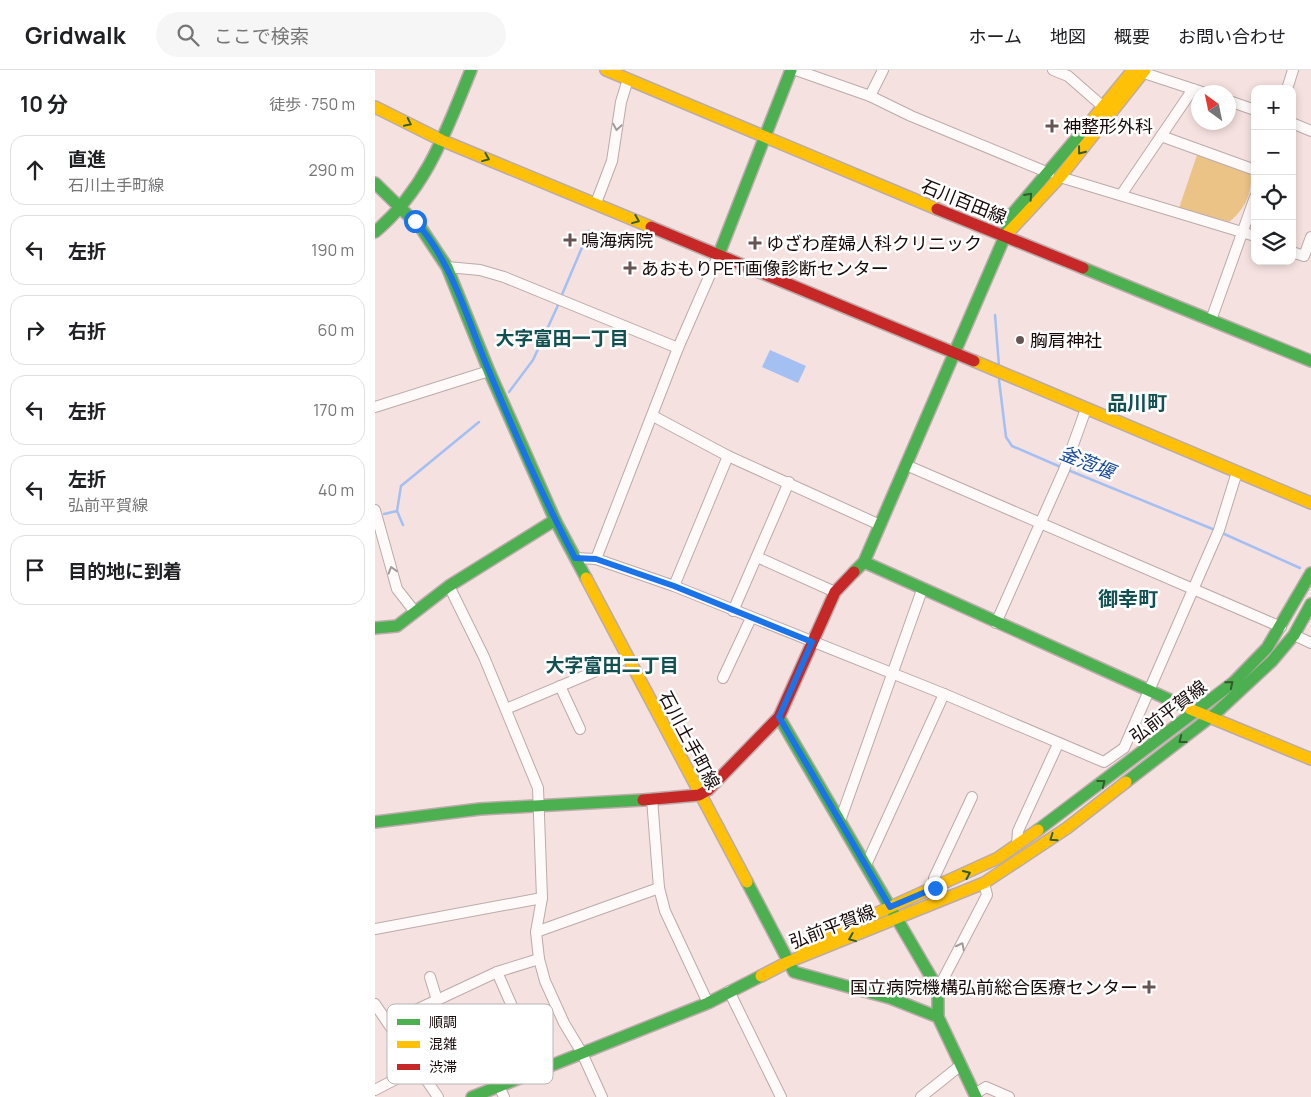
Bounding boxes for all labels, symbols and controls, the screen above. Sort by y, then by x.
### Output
search box [156,12,506,57]
text: Gridwalk [25,18,126,51]
icon: search [174,21,202,49]
text: ここで検索 [214,23,309,49]
text: ホーム [969,24,1022,48]
text: 地図 [1050,24,1086,48]
text: 概要 [1114,24,1150,48]
text: お問い合わせ [1178,24,1286,48]
north arrow [1191,85,1236,130]
map controls [1251,85,1296,265]
button: + [1251,85,1296,130]
text: 10 分 [20,90,68,118]
text: 徒歩 · 750 m [269,93,355,115]
place label: 神整形外科 [1063,114,1153,138]
one-way arrow [403,117,412,127]
marker: 神整形外科 [1045,119,1059,133]
one-way arrow [612,123,623,131]
button: − [1251,130,1296,175]
one-way arrow [1078,145,1087,155]
text: 直進 [68,146,106,172]
one-way arrow [481,152,490,163]
icon: ahead [21,156,49,184]
text: 290 m [308,159,354,181]
street label: 石川百田線 [918,173,1010,229]
text: 石川土手町線 [68,174,164,196]
button: locate [1251,175,1296,220]
one-way arrow [1023,192,1032,201]
route start [404,210,427,233]
one-way arrow [631,214,640,225]
button: layers [1251,220,1296,265]
place label: 鳴海病院 [581,228,653,252]
place label: ゆざわ産婦人科クリニック [766,231,982,255]
marker: 鳴海病院 [563,233,577,247]
icon: left [21,236,49,264]
marker: ゆざわ産婦人科クリニック [748,236,762,250]
text: 左折 [68,238,106,264]
text: 190 m [311,239,354,261]
place label: あおもりPET画像診断センター [641,256,889,280]
marker: あおもりPET画像診断センター [623,261,637,275]
icon: right [21,316,49,344]
text: 右折 [68,318,106,344]
text: 60 m [318,319,354,341]
district label: 大字富田一丁目 [495,325,629,351]
place label: 胸肩神社 [1030,328,1102,352]
marker: 胸肩神社 [1014,334,1026,346]
district label: 品川町 [1107,389,1167,416]
icon: left [21,396,49,424]
text: 左折 [68,398,106,424]
text: 170 m [313,399,354,421]
water label: 釜萢堰 [1056,439,1121,486]
text: 左折 [68,466,106,492]
icon: left [21,476,49,504]
text: 40 m [318,479,354,501]
text: 弘前平賀線 [68,494,148,516]
icon: arrive [21,556,49,584]
text: 目的地に到着 [68,558,182,584]
one-way arrow [387,567,397,575]
district label: 御幸町 [1098,585,1158,612]
district label: 大字富田二丁目 [545,652,679,678]
street label: 弘前平賀線 [1125,674,1211,748]
one-way arrow [1225,681,1234,690]
street label: 石川土手町線 [654,687,726,793]
one-way arrow [1179,734,1188,742]
one-way arrow [1096,781,1105,789]
one-way arrow [1049,832,1059,841]
one-way arrow [962,869,971,880]
route end [924,877,947,900]
street label: 弘前平賀線 [786,899,878,953]
one-way arrow [848,932,857,942]
one-way arrow [955,942,965,951]
place label: 国立病院機構弘前総合医療センター [850,975,1138,999]
marker: 国立病院機構弘前総合医療センター [1142,980,1156,994]
legend [387,1004,553,1084]
text: 順調 [429,1012,457,1031]
text: 混雑 [429,1034,457,1053]
text: 渋滞 [429,1057,457,1076]

